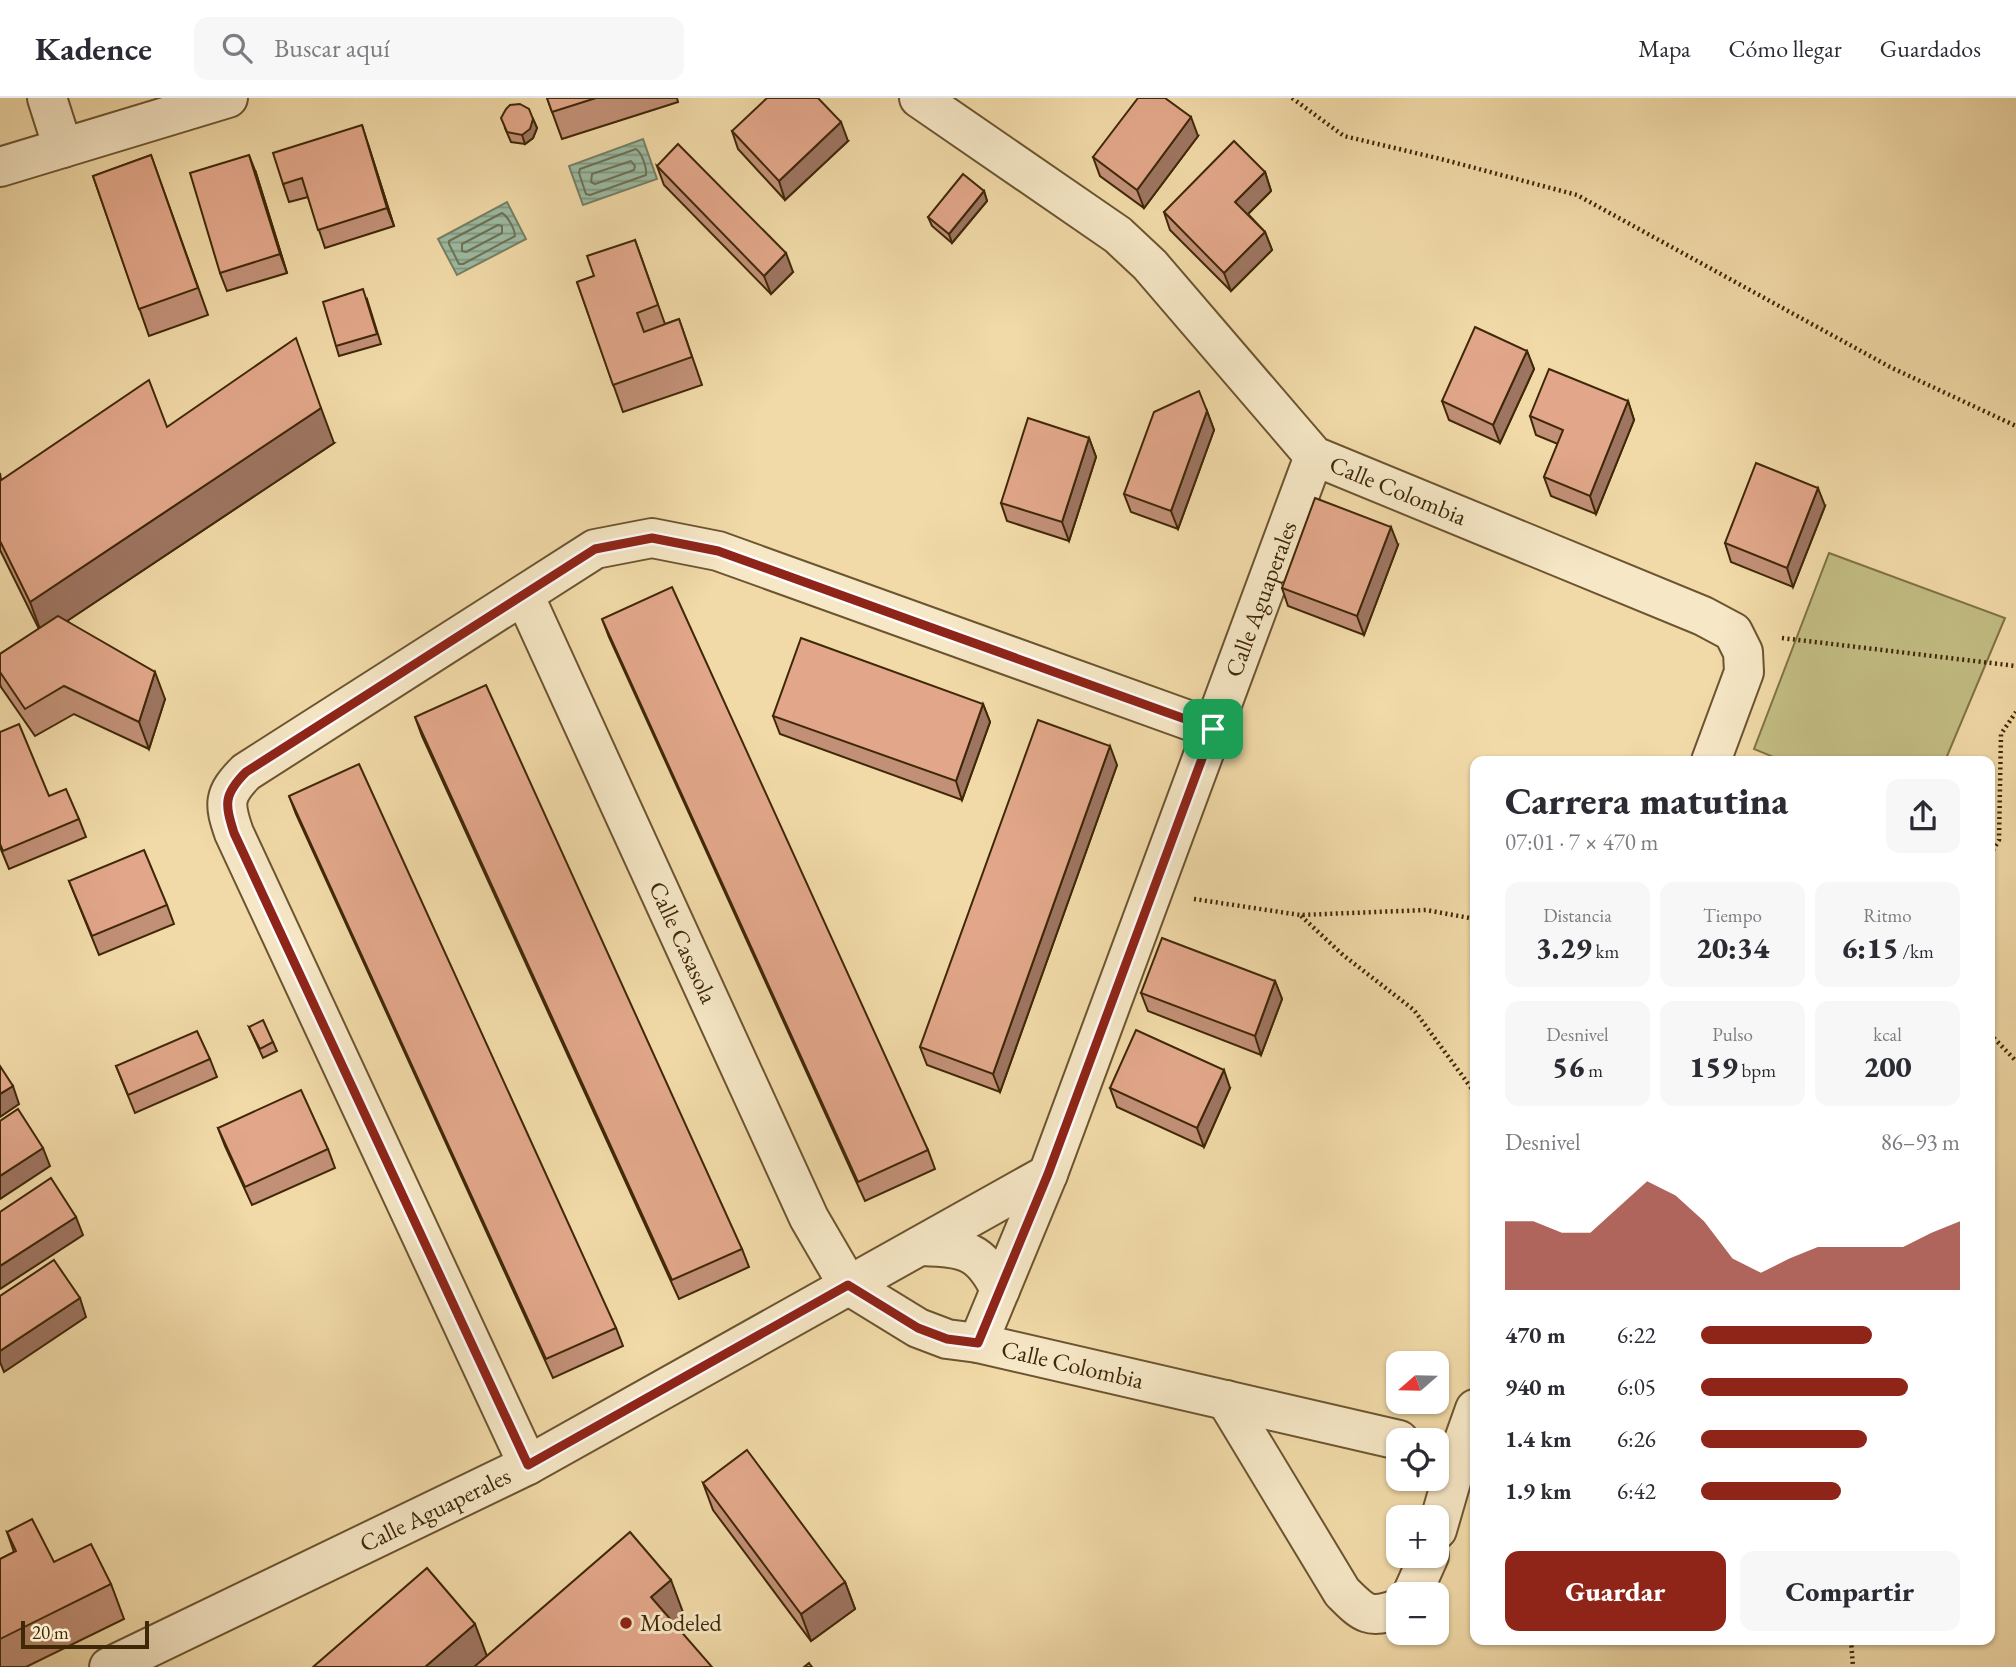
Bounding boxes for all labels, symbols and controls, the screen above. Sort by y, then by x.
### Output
search box [194,17,684,80]
text: Kadence [35,27,152,70]
icon: search [218,29,256,67]
text: Buscar aquí [274,31,390,65]
text: Mapa [1638,33,1691,64]
text: Cómo llegar [1729,33,1842,64]
text: Guardados [1880,33,1981,64]
street label: Calle Colombia [1325,448,1472,532]
street label: Calle Aguaperales [1217,517,1304,681]
pin [1183,699,1243,759]
icon: arrive [1194,710,1232,748]
text: Carrera matutina [1505,776,1788,825]
button: share [1886,779,1960,853]
text: 07:01 · 7 × 470 m [1505,827,1658,857]
street label: Calle Casasola [642,876,725,1009]
text: Distancia [1543,903,1612,928]
text: Tiempo [1703,903,1762,928]
text: Ritmo [1863,903,1912,928]
text: 3.29 [1536,928,1592,967]
text: 20:34 [1696,928,1769,967]
text: 6:15 [1841,928,1899,967]
text: km [1592,939,1619,964]
text: /km [1899,939,1934,964]
text: Desnivel [1546,1022,1609,1047]
text: Pulso [1712,1022,1753,1047]
text: kcal [1873,1022,1902,1047]
text: 56 [1552,1047,1584,1086]
text: 159 [1689,1047,1738,1086]
text: 200 [1863,1047,1912,1086]
text: m [1584,1058,1603,1083]
text: bpm [1738,1058,1776,1083]
text: Desnivel [1505,1127,1581,1157]
text: 86–93 m [1881,1127,1960,1157]
text: 470 m [1505,1320,1566,1350]
text: 6:22 [1617,1320,1656,1350]
street label: Calle Colombia [998,1333,1147,1396]
north arrow [1386,1351,1449,1414]
map controls [1386,1351,1449,1645]
text: 940 m [1505,1372,1566,1402]
text: 6:05 [1617,1372,1656,1402]
text: 1.4 km [1505,1424,1572,1454]
text: 6:26 [1617,1424,1656,1454]
button: locate [1386,1428,1449,1491]
street label: Calle Aguaperales [354,1460,515,1559]
text: 1.9 km [1505,1476,1572,1506]
text: 6:42 [1617,1476,1656,1506]
button: + [1386,1505,1449,1568]
button: Guardar [1505,1551,1726,1631]
button: Compartir [1740,1551,1960,1631]
button: − [1386,1582,1449,1645]
place label: Modeled [640,1607,722,1638]
marker: Modeled [618,1615,634,1631]
scale bar [21,1618,149,1650]
text: 20 m [32,1620,69,1645]

